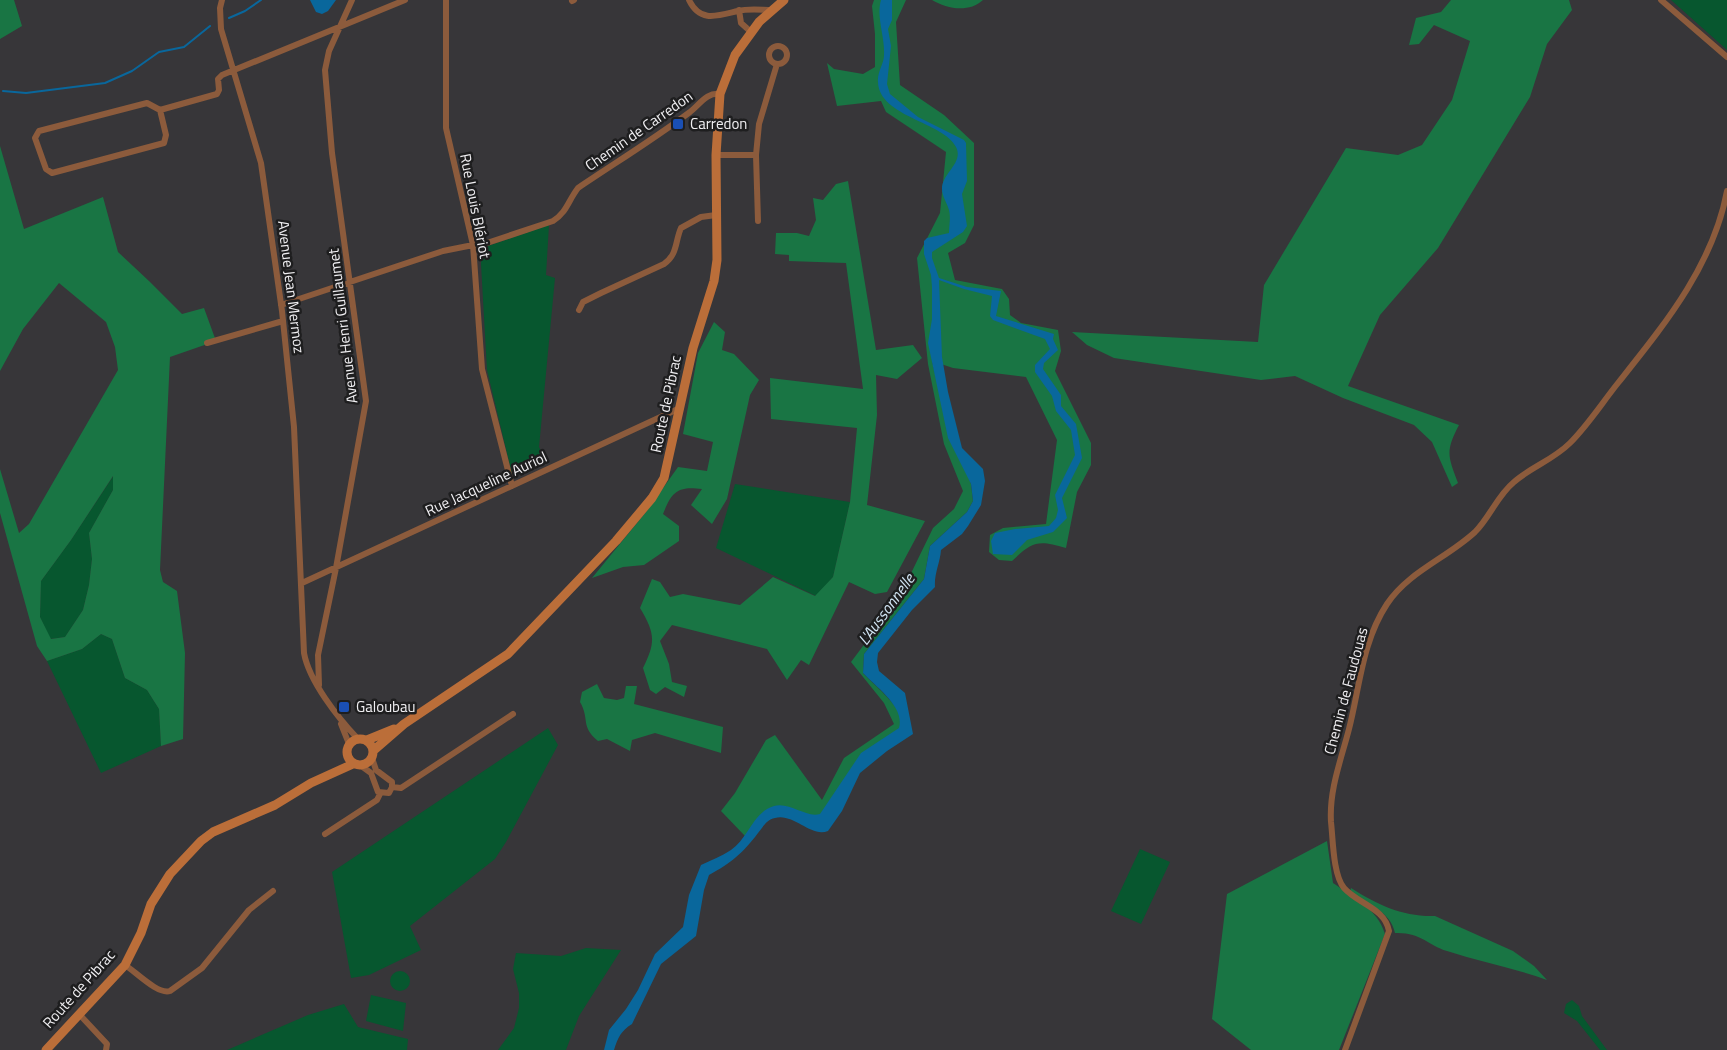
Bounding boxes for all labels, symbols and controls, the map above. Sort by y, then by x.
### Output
street label: Chemin de Carredon [580,85,697,176]
place label: Carredon [690,112,747,135]
marker: Carredon [671,117,685,131]
street label: Rue Louis Blériot [454,151,497,261]
street label: Avenue Jean Mermoz [272,219,311,355]
street label: Avenue Henri Guillaumet [322,247,363,405]
street label: Route de Pibrac [644,353,687,455]
street label: Rue Jacqueline Auriol [421,445,551,522]
water label: L'Aussonnelle [852,567,921,650]
street label: Chemin de Faudouas [1317,625,1374,757]
place label: Galoubau [356,695,415,718]
marker: Galoubau [337,700,351,714]
street label: Route de Pibrac [37,944,120,1033]

